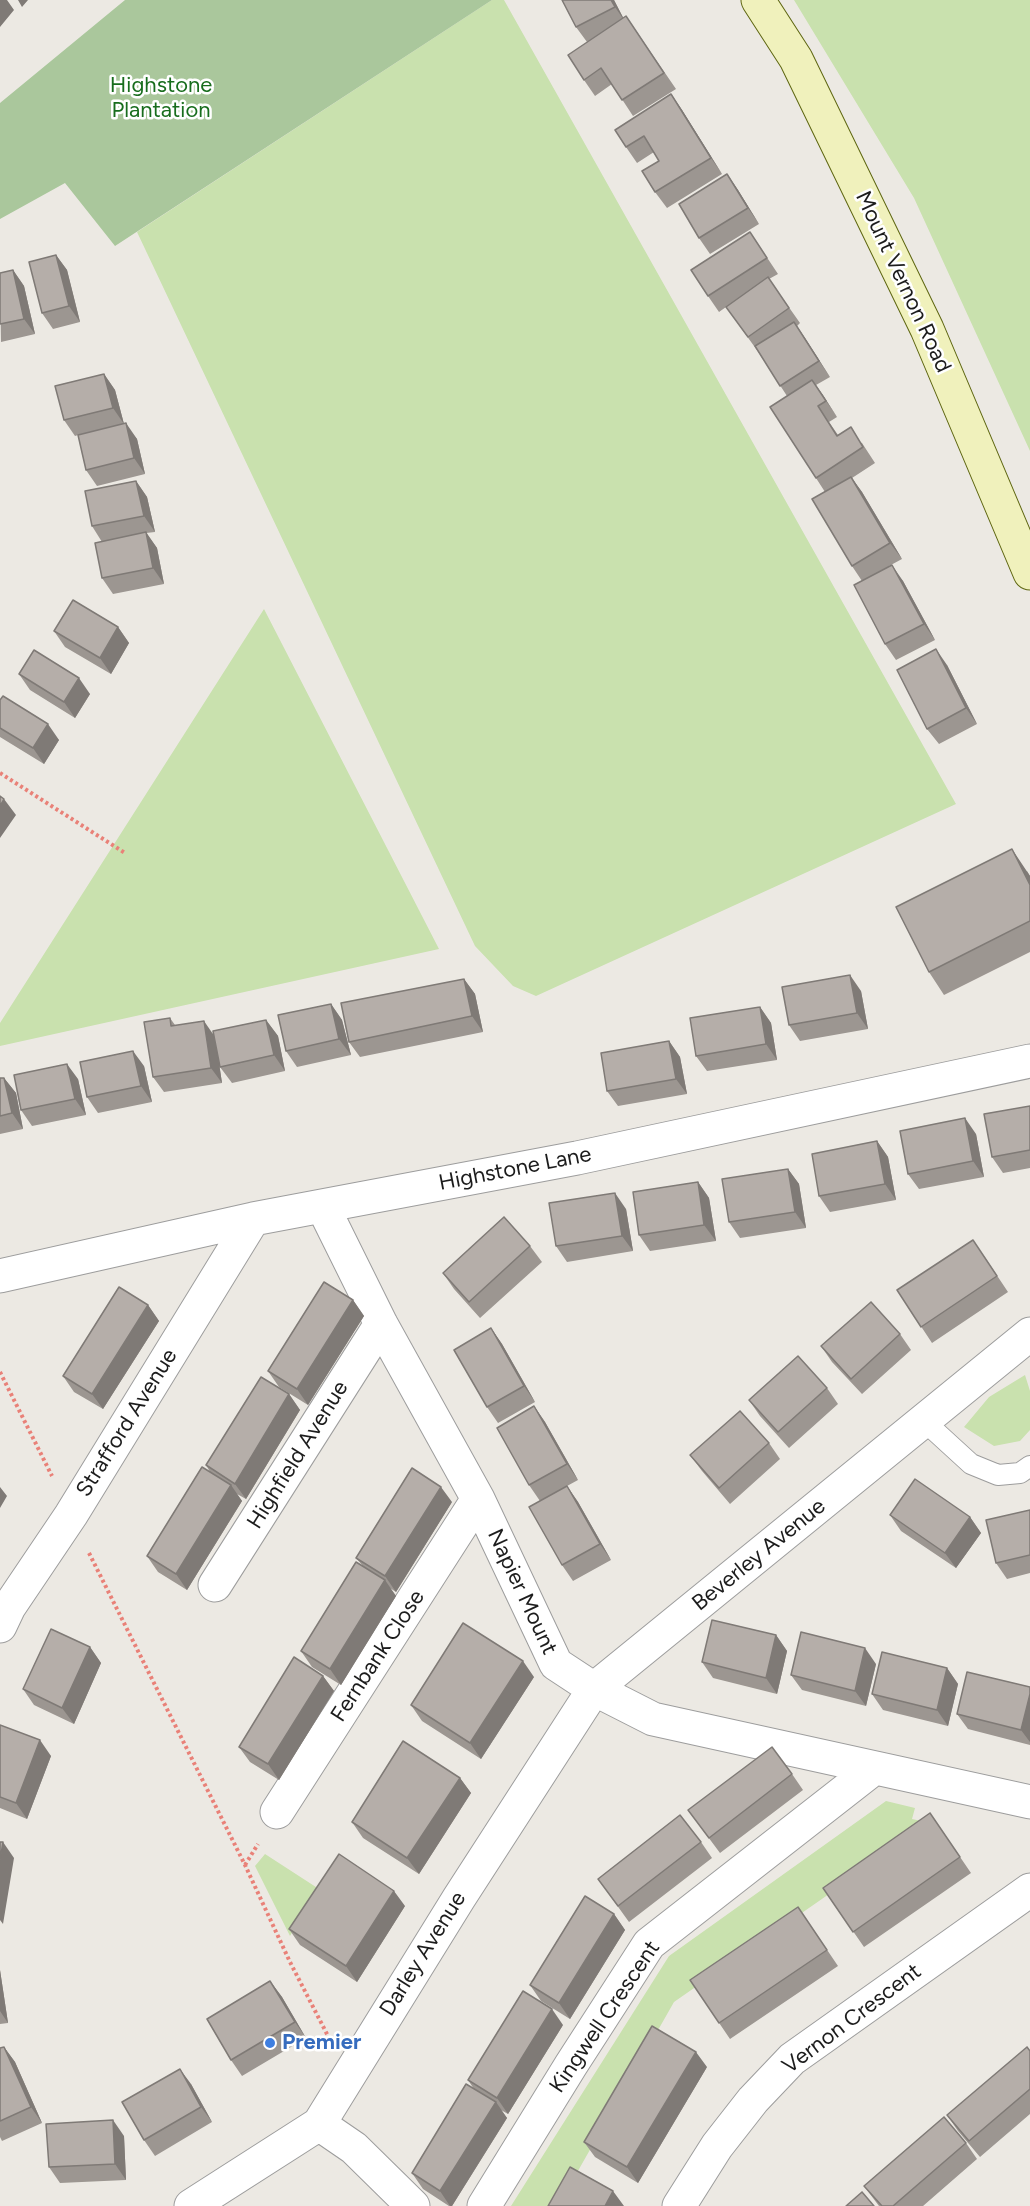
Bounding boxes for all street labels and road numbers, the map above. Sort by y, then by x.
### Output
street label: Mount Vernon Road [849,187,957,377]
street label: Highstone Lane [437,1141,593,1197]
street label: Strafford Avenue [71,1344,183,1502]
street label: Highfield Avenue [242,1376,354,1534]
street label: Beverley Avenue [687,1493,831,1617]
street label: Napier Mount [481,1525,563,1659]
street label: Fernbank Close [326,1585,430,1727]
street label: Darley Avenue [374,1887,472,2021]
street label: Kingwell Crescent [544,1936,666,2098]
street label: Vernon Crescent [778,1958,926,2080]

